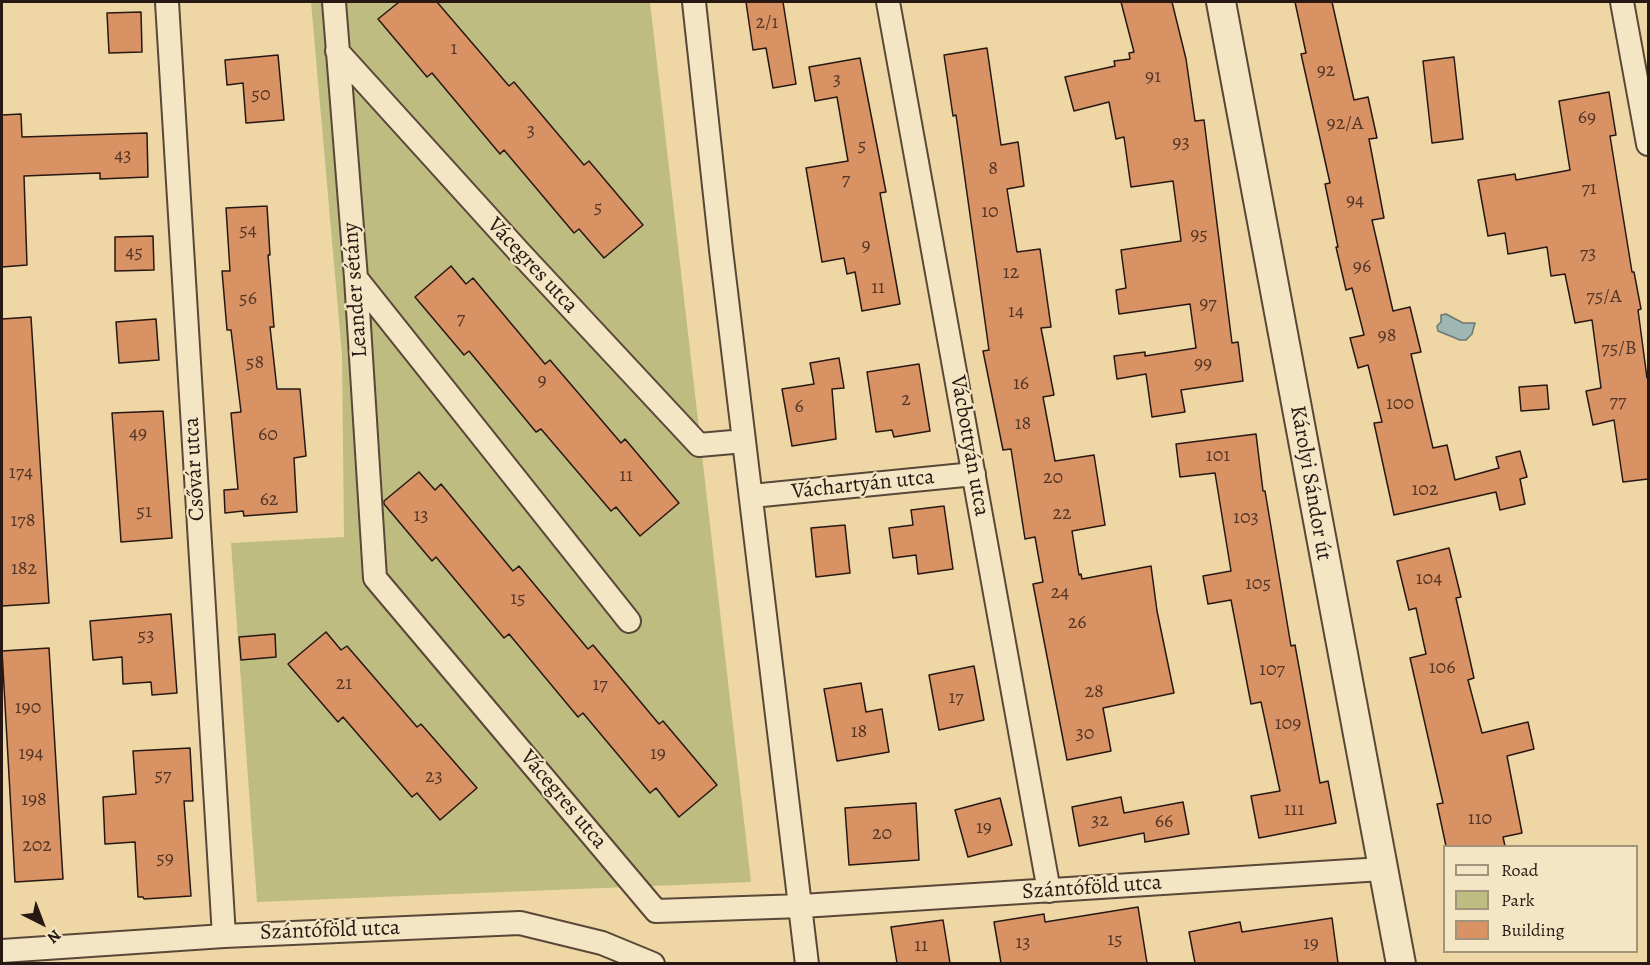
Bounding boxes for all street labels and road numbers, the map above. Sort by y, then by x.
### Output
street label: Vácegres utca [481,213,583,319]
street label: Leander sétány [338,222,374,358]
street label: Vácbottyán utca [944,374,994,518]
street label: Károlyi Sándor út [1283,403,1337,563]
street label: Csővár utca [179,416,211,522]
street label: Váchartyán utca [790,464,936,506]
street label: Vácegres utca [514,745,612,855]
street label: Szántóföld utca [1021,870,1163,906]
street label: Szántóföld utca [259,915,401,947]

